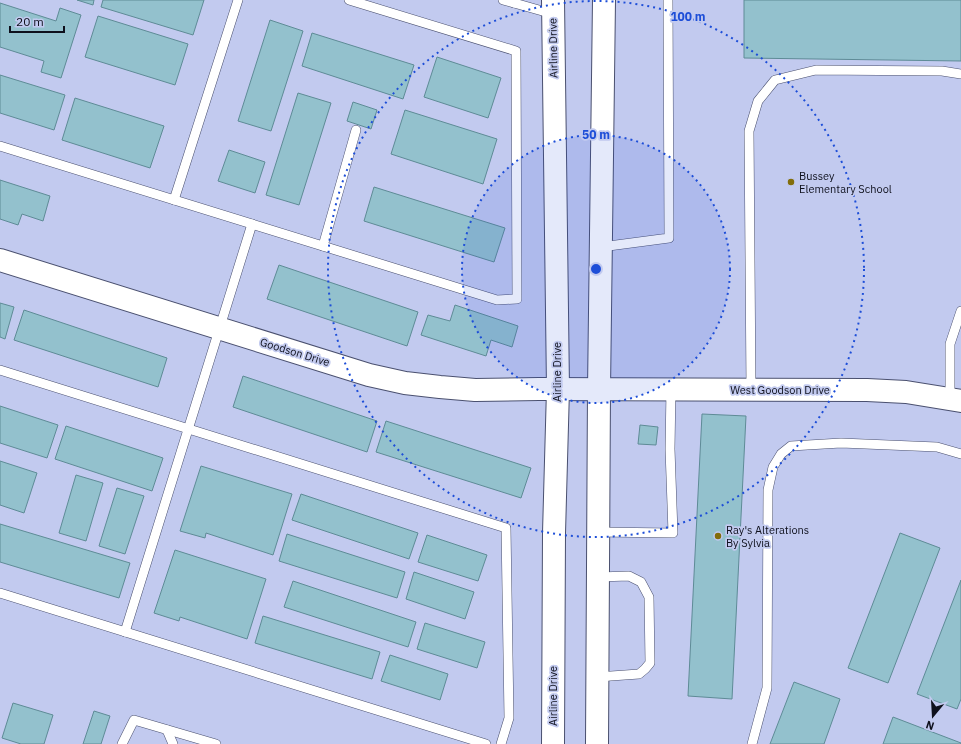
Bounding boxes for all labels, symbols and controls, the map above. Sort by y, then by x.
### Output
scale bar [10,8,64,34]
text: 100 m [670,9,706,24]
text: 20 m [16,14,44,29]
street label: Airline Drive [545,18,561,78]
text: 50 m [582,127,610,142]
place label: Bussey Elementary School [799,169,892,196]
marker: Bussey Elementary School [786,177,796,187]
centre of rings [589,262,603,276]
street label: Goodson Drive [258,335,332,369]
street label: Airline Drive [550,342,564,402]
street label: West Goodson Drive [730,383,830,397]
place label: Ray's Alterations By Sylvia [726,523,809,550]
marker: Ray's Alterations By Sylvia [713,531,723,541]
street label: Airline Drive [546,666,560,726]
north arrow [913,696,953,736]
text: N [924,718,936,733]

